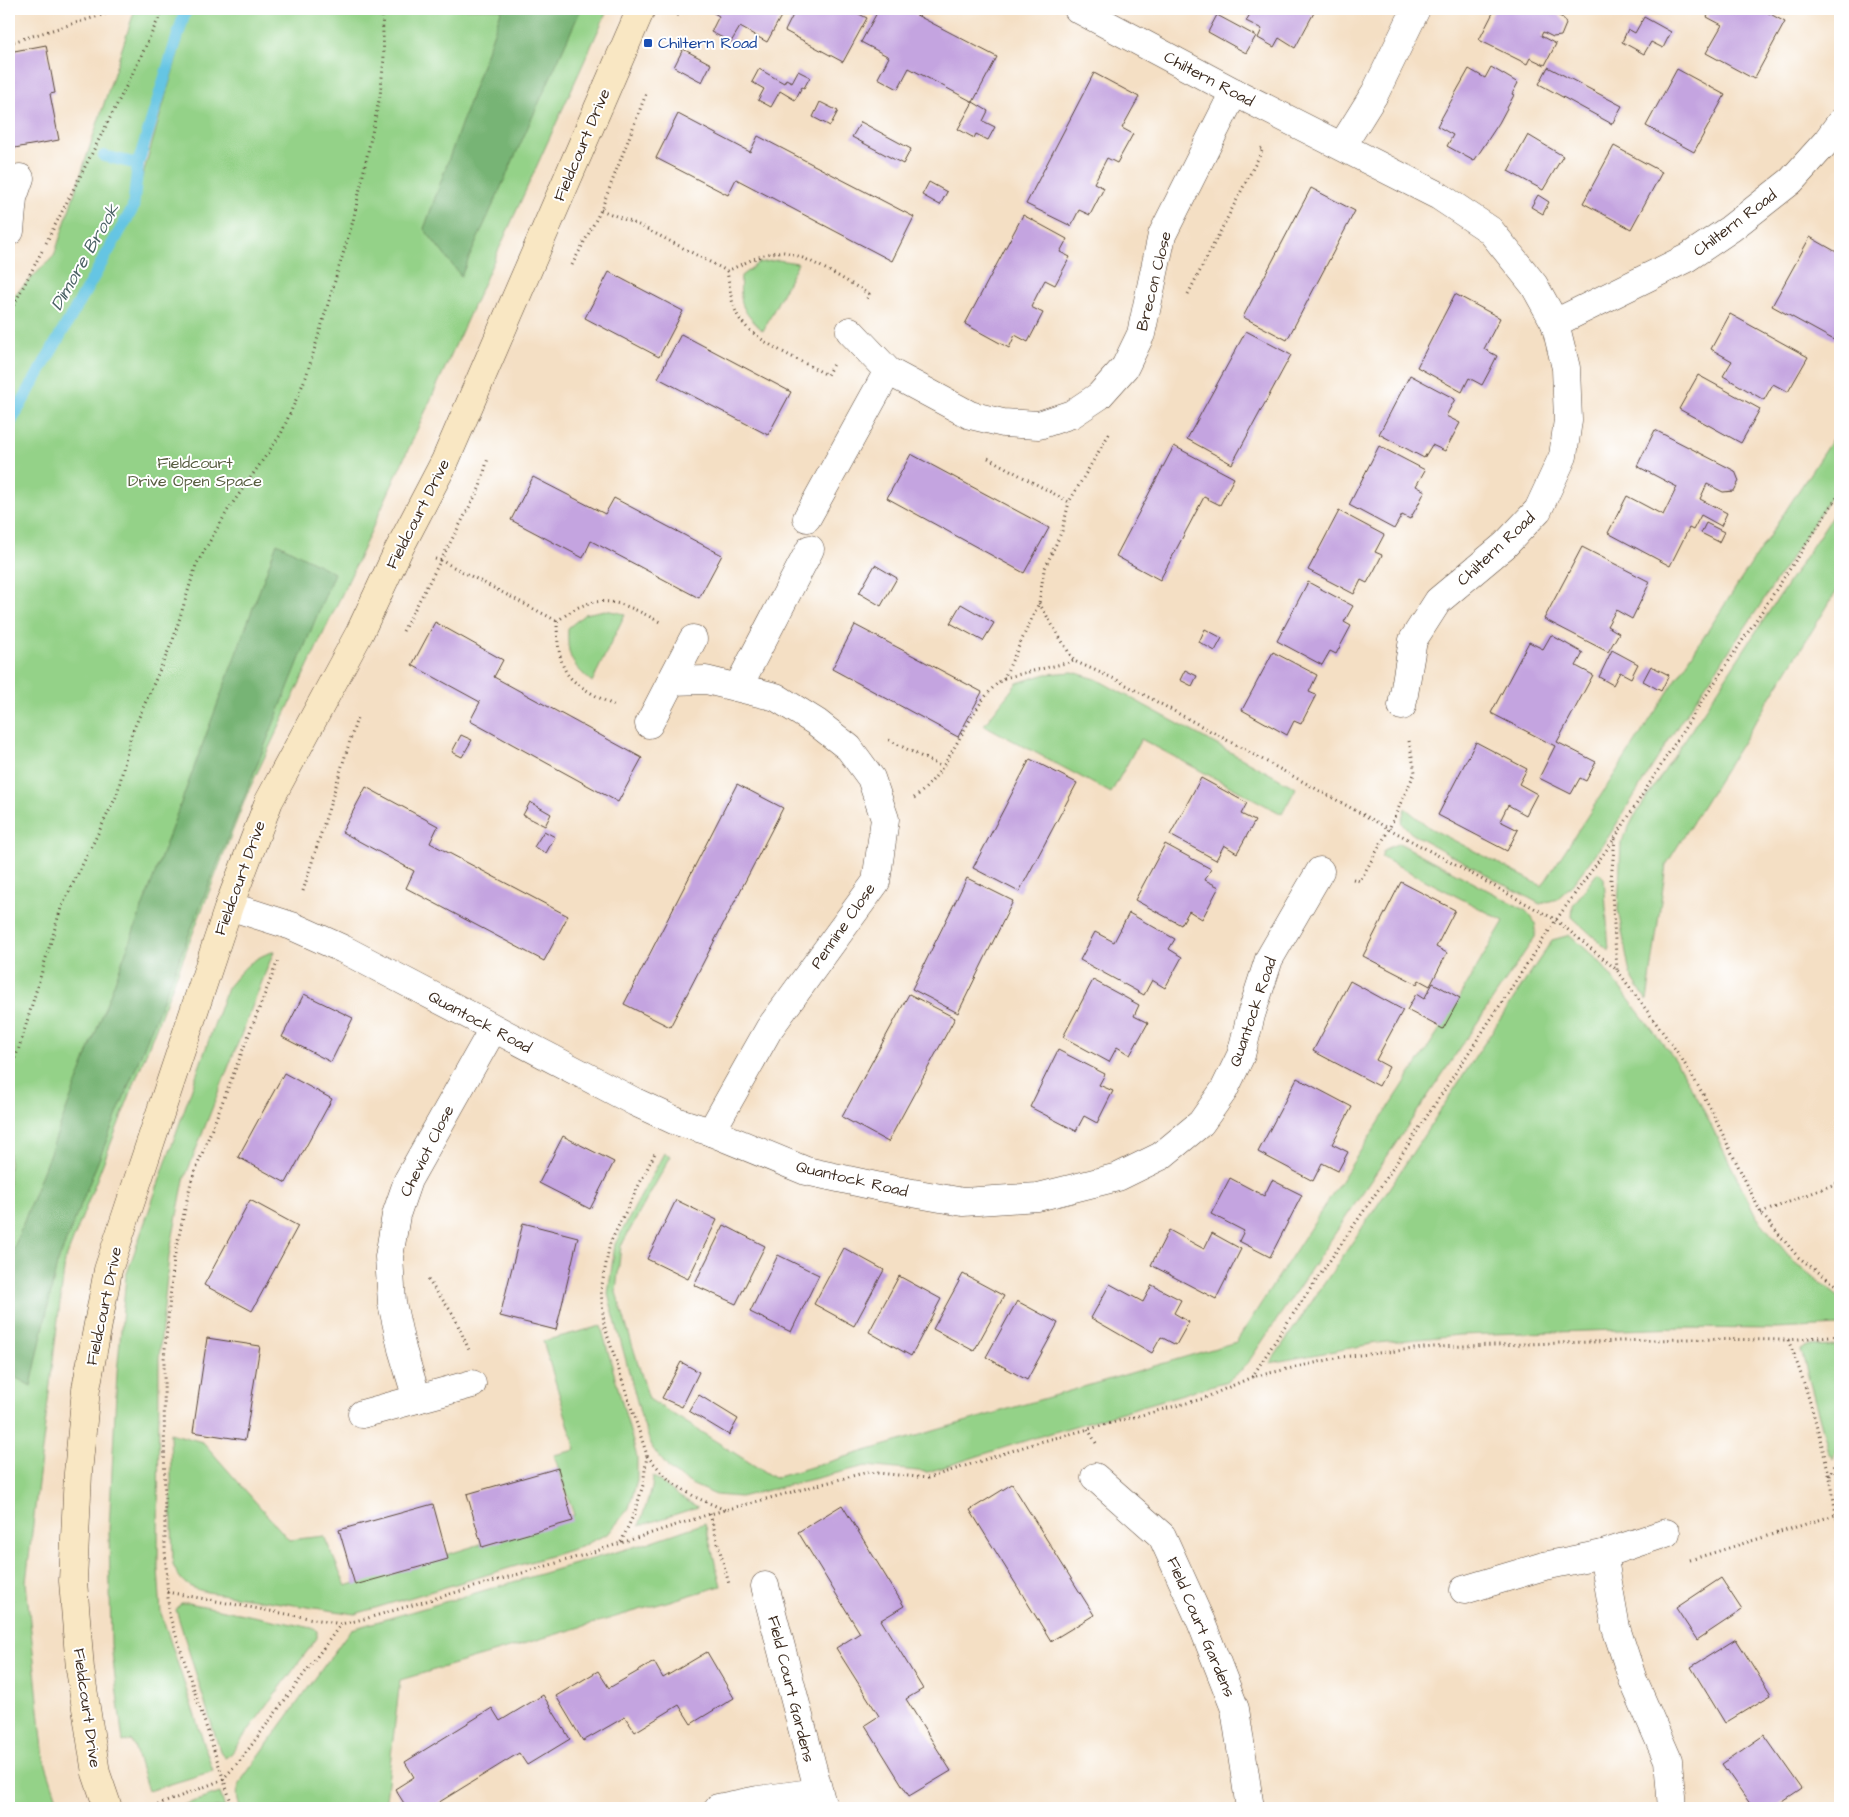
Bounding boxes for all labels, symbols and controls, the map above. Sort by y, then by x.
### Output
place label: Chiltern Road [658,32,757,54]
marker: Chiltern Road [642,37,654,49]
street label: Chiltern Road [1160,46,1258,112]
street label: Fieldcourt Drive [548,85,616,205]
street label: Chiltern Road [1689,184,1781,262]
water label: Dimore Brook [44,198,126,315]
street label: Brecon Close [1131,229,1177,333]
park label: Fieldcourt Drive Open Space [128,452,262,492]
street label: Fieldcourt Drive [381,455,455,573]
street label: Chiltern Road [1452,507,1540,591]
street label: Fieldcourt Drive [209,817,271,938]
street label: Pennine Close [805,879,881,973]
street label: Quantock Road [1224,954,1282,1070]
street label: Quantock Road [424,985,536,1059]
street label: Cheviot Close [394,1101,460,1201]
street label: Quantock Road [794,1155,910,1203]
street label: Fieldcourt Drive [81,1244,127,1367]
street label: Field Court Gardens [1161,1553,1241,1701]
street label: Field Court Gardens [762,1613,820,1765]
street label: Fieldcourt Drive [68,1647,106,1769]

